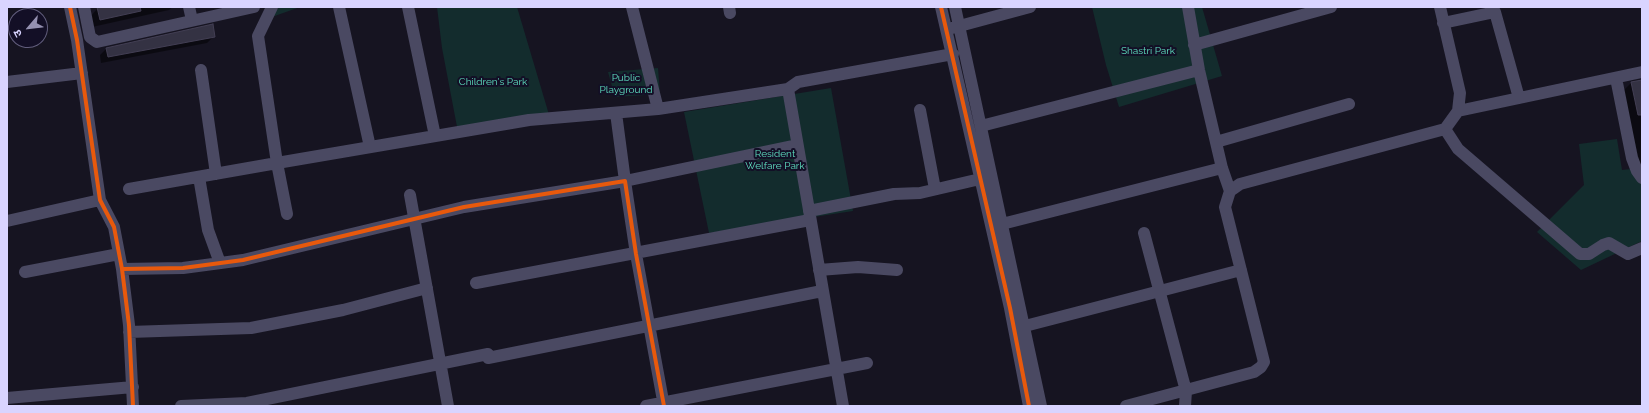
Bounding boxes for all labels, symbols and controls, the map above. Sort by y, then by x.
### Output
north arrow [8,8,48,48]
text: उ [11,28,25,39]
park label: Shastri Park [1121,45,1175,57]
park label: Public Playground [600,72,652,96]
park label: Children's Park [459,76,527,88]
park label: Resident Welfare Park [745,148,805,172]

